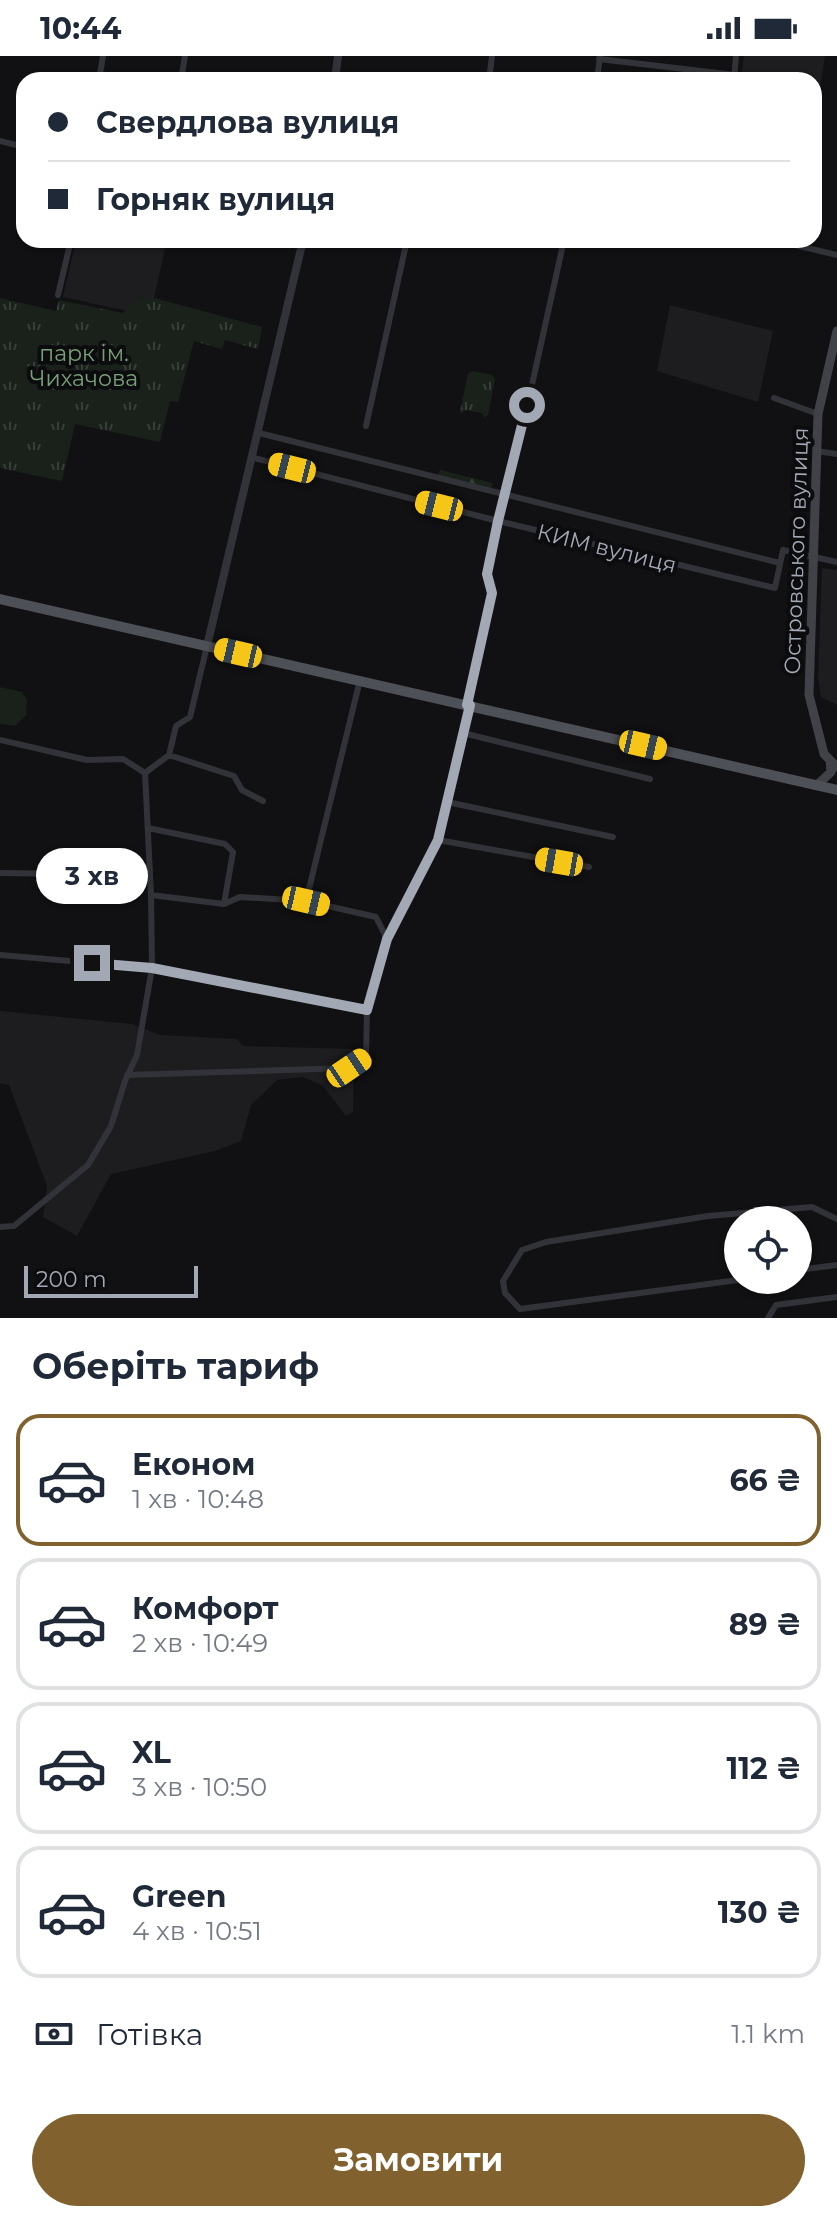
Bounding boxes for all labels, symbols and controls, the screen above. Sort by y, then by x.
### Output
text: 10:44 [40,10,121,47]
text: Свердлова вулиця [96,104,399,141]
text: Горняк вулиця [96,181,335,218]
park label: парк ім. Чихачова [30,340,138,392]
route start [509,387,545,423]
street label: Островського вулиця [779,427,814,675]
car [266,451,318,485]
car [413,489,465,523]
street label: КИМ вулиця [534,518,679,579]
car [212,636,264,670]
car [617,728,669,762]
car [533,846,585,878]
callout: 3 хв [36,847,148,903]
text: 3 хв [65,860,119,892]
car [280,884,332,918]
route end [74,945,110,981]
car [322,1045,376,1091]
map controls [724,1206,812,1294]
button: locate [724,1206,812,1294]
scale bar [24,1262,198,1298]
text: 200 m [36,1266,107,1293]
text: Оберіть тариф [32,1344,319,1388]
icon: car [36,1444,108,1516]
text: Економ [132,1446,256,1483]
text: 66 ₴ [730,1462,801,1499]
text: 1 хв · 10:48 [132,1483,264,1515]
icon: car [36,1588,108,1660]
text: Комфорт [132,1590,279,1627]
text: 89 ₴ [729,1606,801,1643]
text: 2 хв · 10:49 [132,1627,268,1659]
icon: car [36,1732,108,1804]
text: XL [132,1734,171,1771]
text: 112 ₴ [727,1750,801,1787]
text: 3 хв · 10:50 [132,1771,267,1803]
icon: car [36,1876,108,1948]
text: Green [132,1878,226,1915]
text: 130 ₴ [718,1894,801,1931]
text: 4 хв · 10:51 [132,1915,262,1947]
icon: cash [32,2012,76,2056]
text: Готівка [96,2016,203,2053]
text: 1.1 km [731,2018,805,2050]
button: Замовити [32,2114,805,2206]

